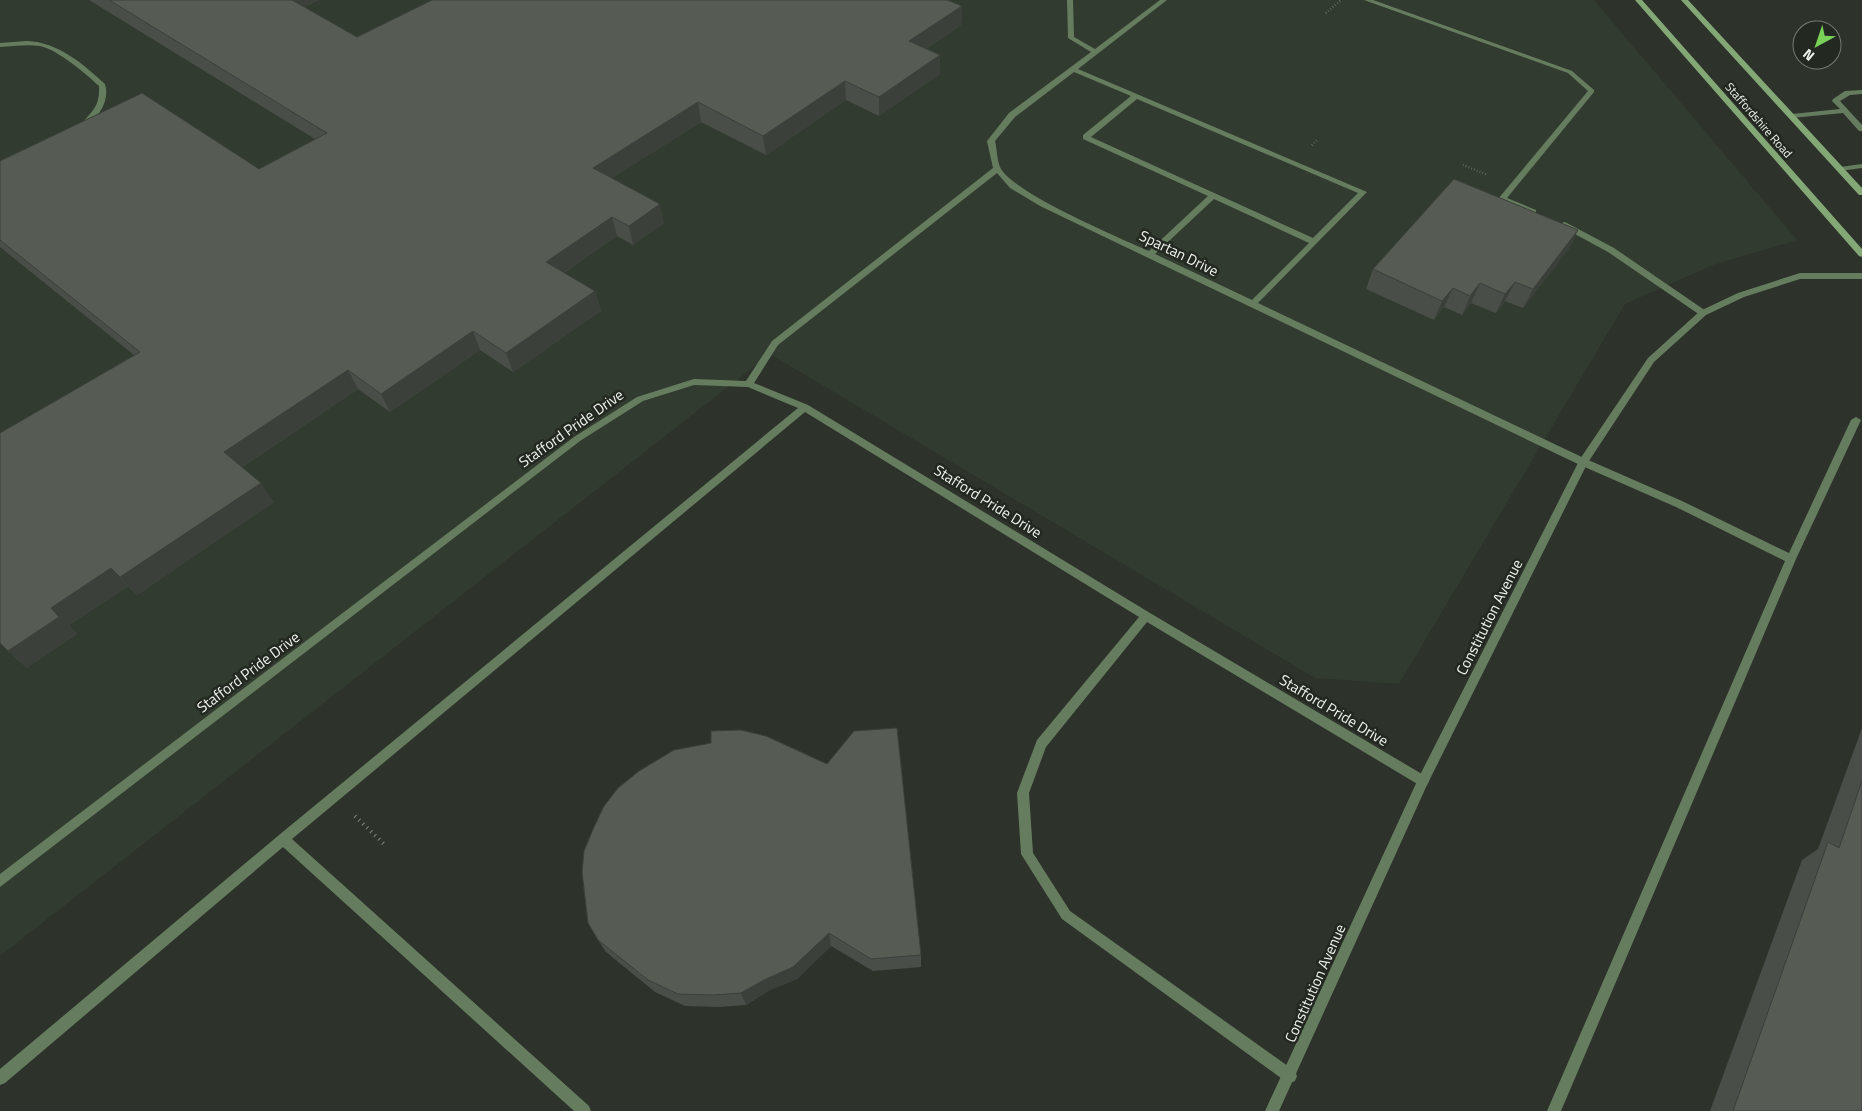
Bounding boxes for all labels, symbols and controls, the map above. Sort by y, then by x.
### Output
north arrow [1792,20,1842,70]
text: N [1798,44,1819,67]
street label: Staffordshire Road [1721,78,1797,162]
street label: Spartan Drive [1135,224,1223,282]
street label: Stafford Pride Drive [514,383,628,473]
street label: Stafford Pride Drive [929,458,1047,544]
street label: Constitution Avenue [1450,555,1528,679]
street label: Stafford Pride Drive [192,626,304,718]
street label: Stafford Pride Drive [1275,668,1393,752]
street label: Constitution Avenue [1279,920,1351,1046]

